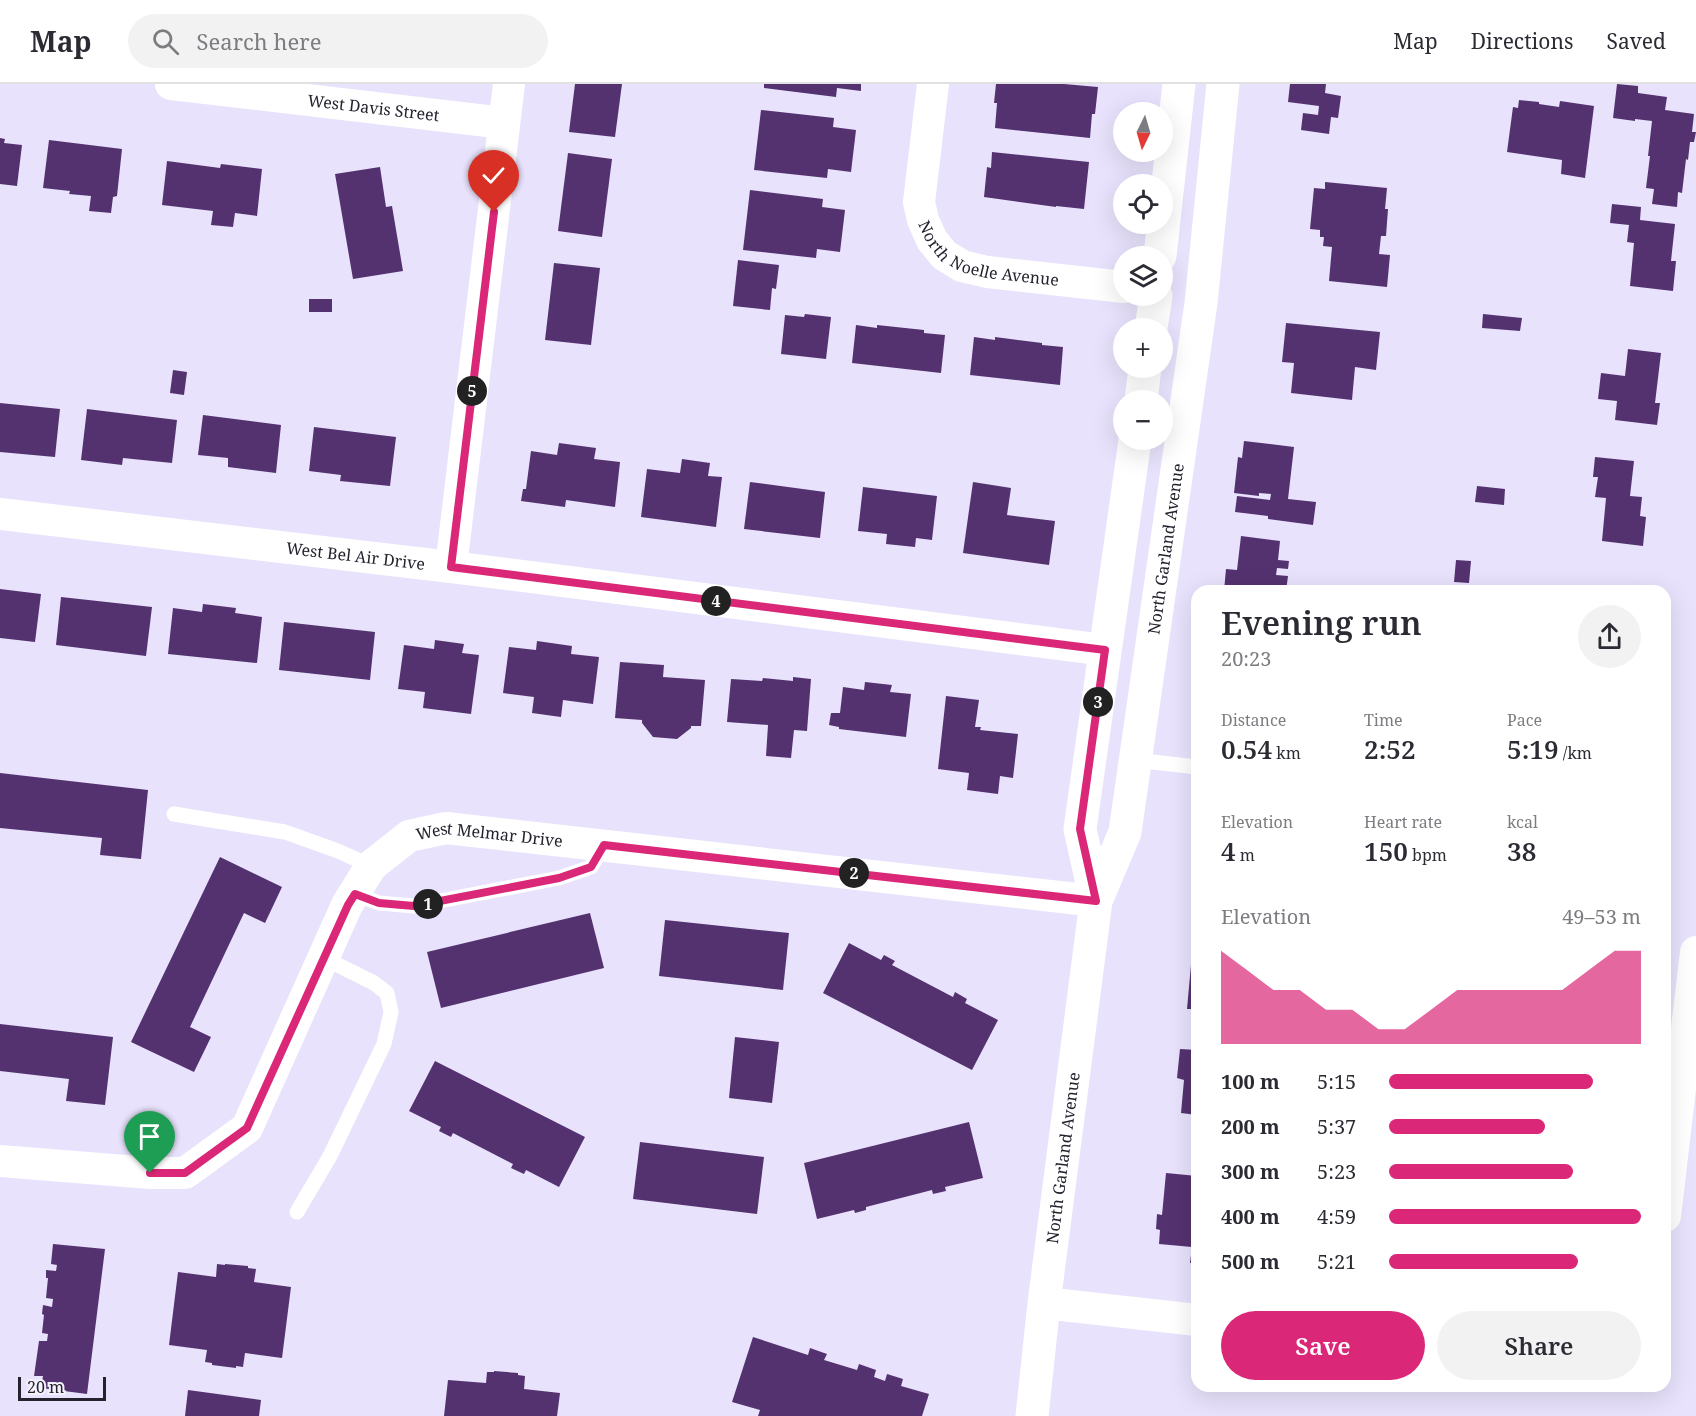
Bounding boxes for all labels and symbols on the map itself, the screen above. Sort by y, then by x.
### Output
street label: West Davis Street [307,89,441,126]
north arrow [1113,102,1173,162]
pin [468,150,519,212]
street label: North Noelle Avenue [913,217,1060,291]
pin: 5 [457,376,487,406]
street label: North Garland Avenue [1143,462,1189,636]
street label: West Bel Air Drive [285,537,426,575]
pin: 4 [701,586,731,616]
pin: 3 [1083,687,1113,717]
street label: West Melmar Drive [414,817,564,852]
pin: 2 [839,858,869,888]
pin: 1 [413,889,443,919]
street label: North Garland Avenue [1041,1071,1085,1245]
pin [124,1111,175,1173]
scale bar [18,1374,106,1402]

